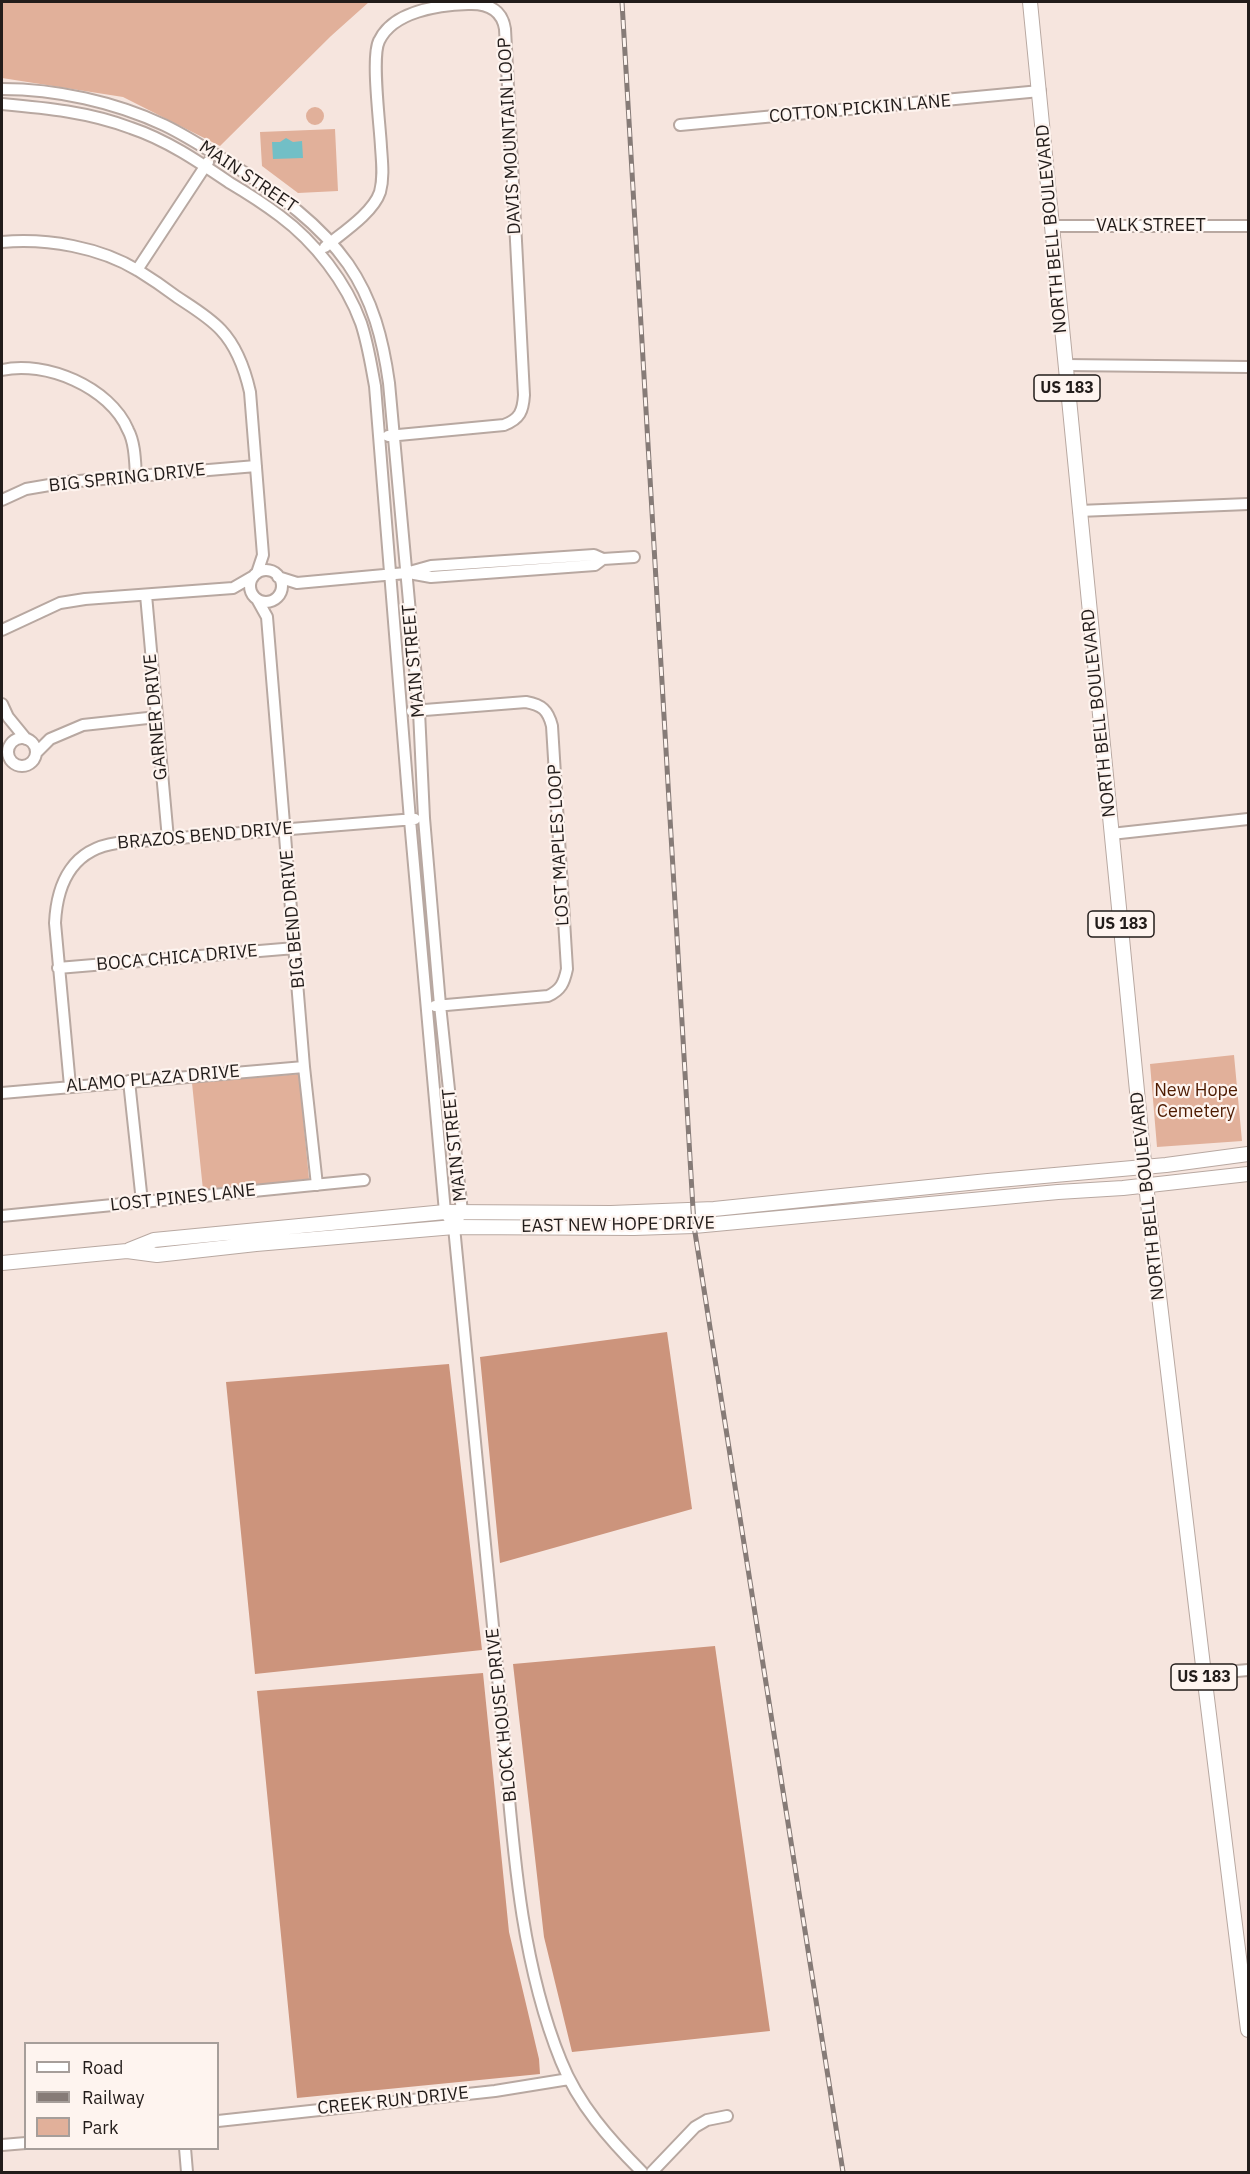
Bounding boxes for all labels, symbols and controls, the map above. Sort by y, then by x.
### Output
street label: DAVIS MOUNTAIN LOOP [494,37,526,235]
street label: COTTON PICKIN LANE [768,90,952,128]
street label: NORTH BELL BOULEVARD [1032,124,1072,334]
street label: MAIN STREET [195,136,301,218]
street label: VALK STREET [1096,215,1206,237]
road number: US 183 [1034,375,1100,401]
street label: BIG SPRING DRIVE [48,459,206,497]
street label: MAIN STREET [398,603,430,719]
street label: NORTH BELL BOULEVARD [1077,608,1121,818]
street label: GARNER DRIVE [140,653,172,781]
street label: LOST MAPLES LOOP [544,763,574,927]
street label: BRAZOS BEND DRIVE [116,818,294,854]
street label: BIG BEND DRIVE [276,849,310,989]
road number: US 183 [1088,911,1154,937]
street label: BOCA CHICA DRIVE [95,940,259,976]
street label: ALAMO PLAZA DRIVE [65,1061,241,1097]
park label: New Hope Cemetery [1154,1080,1238,1122]
street label: MAIN STREET [438,1087,472,1203]
street label: NORTH BELL BOULEVARD [1126,1091,1170,1301]
street label: LOST PINES LANE [109,1180,257,1216]
street label: EAST NEW HOPE DRIVE [521,1213,715,1237]
street label: BLOCK HOUSE DRIVE [482,1627,522,1803]
road number: US 183 [1171,1664,1237,1690]
legend [24,2042,219,2150]
text: Road [82,2056,123,2079]
street label: CREEK RUN DRIVE [316,2082,470,2120]
text: Railway [82,2086,144,2109]
text: Park [82,2116,118,2139]

